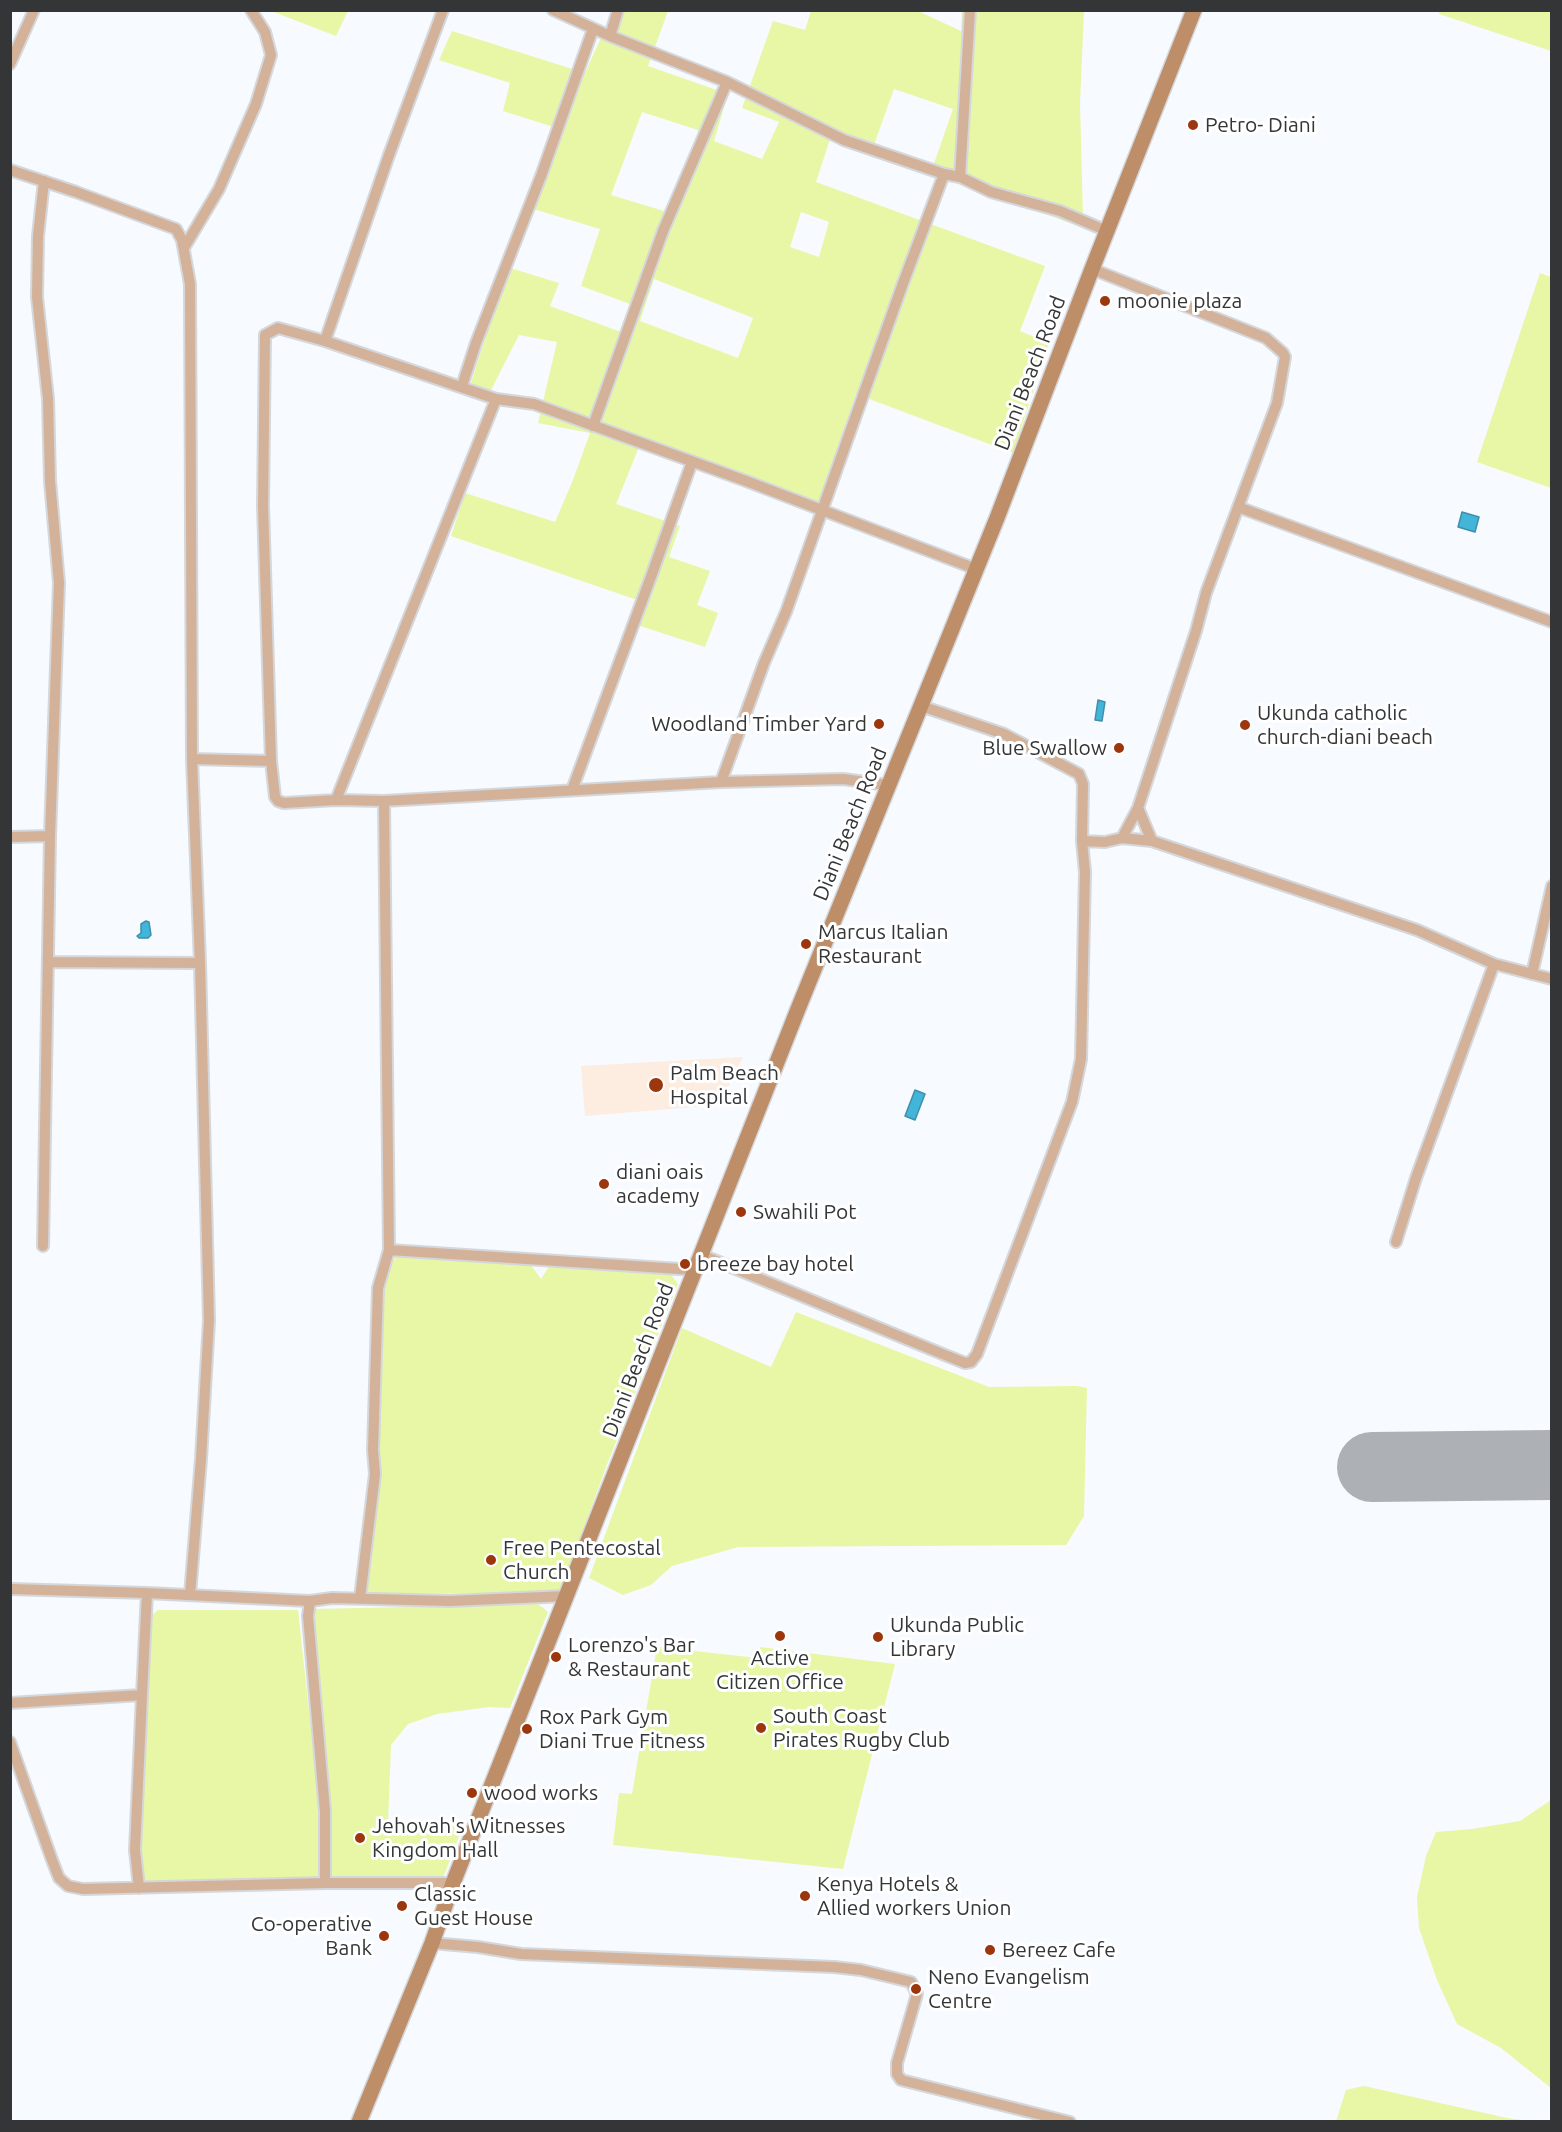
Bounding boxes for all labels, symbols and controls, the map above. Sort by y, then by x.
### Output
place label: Petro- Diani [1205,112,1316,138]
marker: Petro- Diani [1186,118,1200,132]
place label: moonie plaza [1117,288,1242,314]
street label: Diani Beach Road [989,292,1071,454]
marker: moonie plaza [1098,294,1112,308]
place label: Ukunda catholic church-diani beach [1257,700,1433,750]
place label: Woodland Timber Yard [651,711,867,737]
marker: Woodland Timber Yard [872,717,886,731]
marker: Ukunda catholic church-diani beach [1238,718,1252,732]
place label: Blue Swallow [982,735,1107,761]
marker: Blue Swallow [1112,741,1126,755]
street label: Diani Beach Road [808,744,892,904]
place label: Marcus Italian Restaurant [818,919,948,969]
marker: Marcus Italian Restaurant [799,937,813,951]
place label: Palm Beach Hospital [670,1060,779,1110]
marker: Palm Beach Hospital [647,1076,665,1094]
place label: diani oais academy [616,1159,703,1209]
marker: diani oais academy [597,1177,611,1191]
place label: Swahili Pot [753,1199,856,1225]
marker: Swahili Pot [734,1205,748,1219]
place label: breeze bay hotel [697,1251,854,1277]
marker: breeze bay hotel [678,1257,692,1271]
street label: Diani Beach Road [597,1279,679,1441]
place label: Free Pentecostal Church [503,1535,661,1585]
marker: Free Pentecostal Church [484,1553,498,1567]
place label: Ukunda Public Library [890,1612,1024,1662]
marker: Active Citizen Office [773,1629,787,1643]
marker: Ukunda Public Library [871,1630,885,1644]
place label: Lorenzo's Bar & Restaurant [568,1632,695,1682]
place label: Active Citizen Office [716,1645,844,1695]
marker: Lorenzo's Bar & Restaurant [549,1650,563,1664]
place label: South Coast Pirates Rugby Club [773,1703,950,1753]
place label: Rox Park Gym Diani True Fitness [539,1704,705,1754]
marker: South Coast Pirates Rugby Club [754,1721,768,1735]
marker: Rox Park Gym Diani True Fitness [520,1722,534,1736]
place label: wood works [484,1780,598,1806]
marker: wood works [465,1786,479,1800]
place label: Jehovah's Witnesses Kingdom Hall [372,1813,565,1863]
marker: Jehovah's Witnesses Kingdom Hall [353,1831,367,1845]
place label: Kenya Hotels & Allied workers Union [817,1871,1011,1921]
place label: Classic Guest House [414,1881,533,1931]
marker: Kenya Hotels & Allied workers Union [798,1889,812,1903]
marker: Classic Guest House [395,1899,409,1913]
place label: Co-operative Bank [251,1911,372,1961]
marker: Co-operative Bank [377,1929,391,1943]
place label: Bereez Cafe [1002,1937,1116,1963]
marker: Bereez Cafe [983,1943,997,1957]
place label: Neno Evangelism Centre [928,1964,1090,2014]
marker: Neno Evangelism Centre [909,1982,923,1996]

